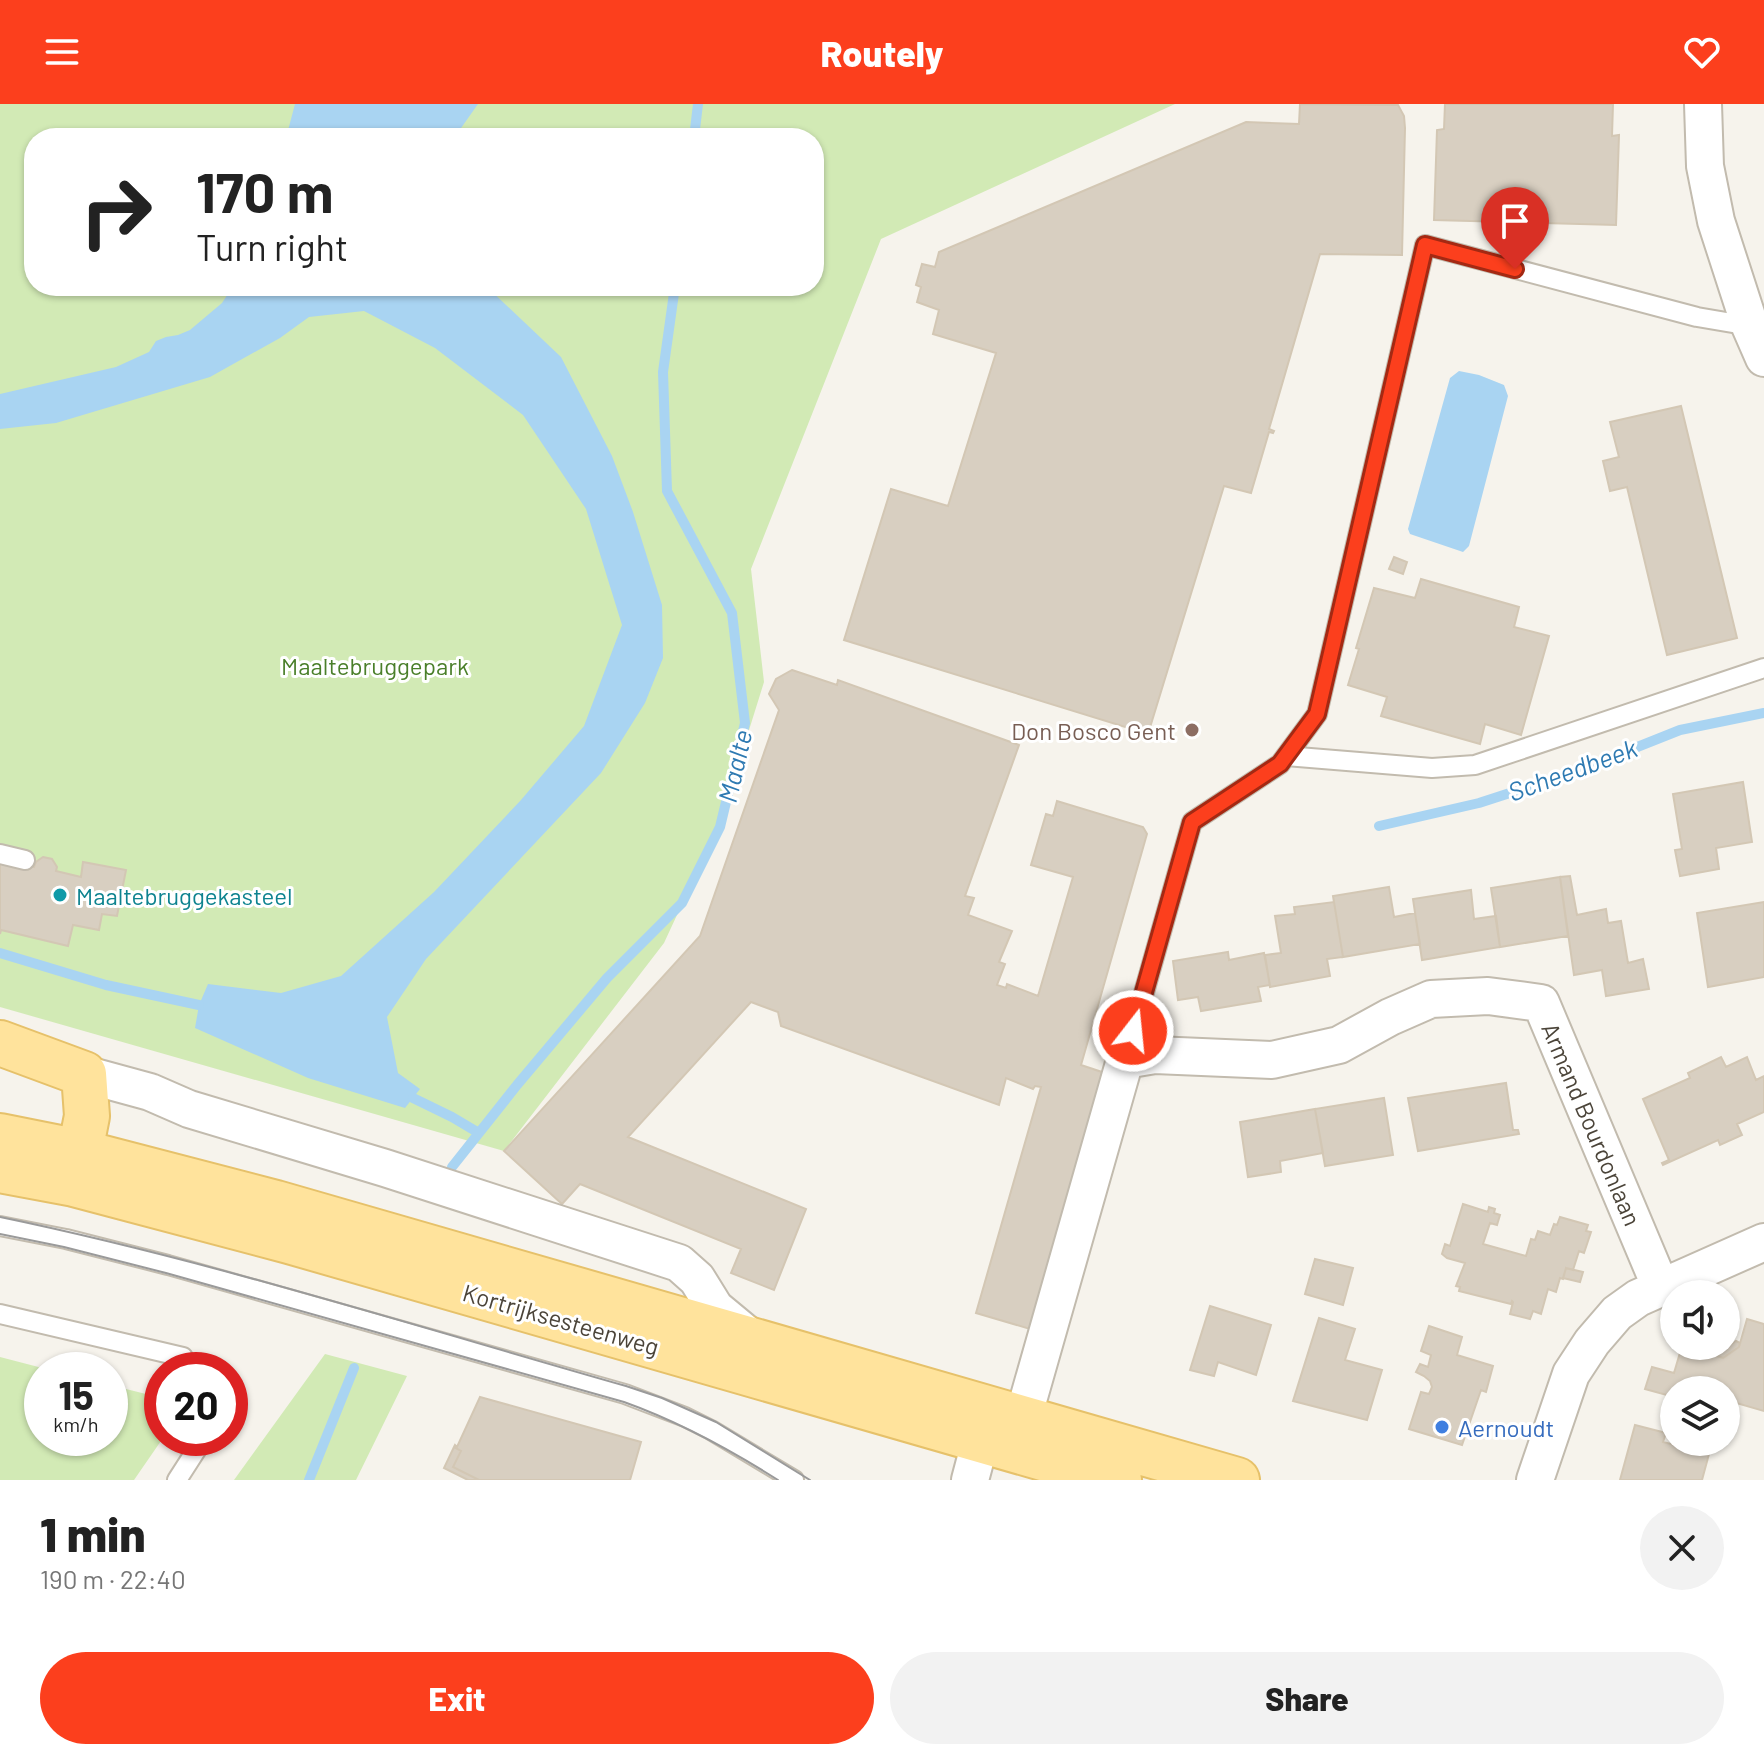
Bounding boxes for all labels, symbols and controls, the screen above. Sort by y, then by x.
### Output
icon: menu [40,30,84,74]
icon: heart [1680,30,1724,74]
text: Routely [821,31,943,74]
text: 170 m [196,157,333,224]
icon: right [64,160,168,264]
pin [1481,187,1549,269]
icon: arrive [1493,199,1537,243]
text: Turn right [196,225,348,268]
park label: Maaltebruggepark [281,651,469,680]
place label: Don Bosco Gent [1011,716,1176,745]
marker: Don Bosco Gent [1183,721,1201,739]
water label: Maalte [711,727,757,805]
water label: Scheedbeek [1503,731,1641,807]
place label: Maaltebruggekasteel [76,881,293,910]
marker: Maaltebruggekasteel [51,886,69,904]
position arrow [1091,989,1175,1073]
street label: Armand Bourdonlaan [1536,1018,1648,1230]
street label: Kortrijksesteenweg [460,1277,662,1361]
map controls [1660,1280,1740,1456]
button: sound [1660,1280,1740,1360]
speed limit sign: 20 [144,1352,248,1456]
text: 15 [58,1370,94,1418]
button: layers [1660,1376,1740,1456]
text: km/h [53,1412,99,1436]
place label: Aernoudt [1458,1413,1554,1442]
marker: Aernoudt [1433,1418,1451,1436]
text: 1 min [40,1504,146,1562]
button: close [1640,1506,1724,1590]
text: 190 m · 22:40 [40,1563,186,1594]
button: Exit [40,1652,874,1744]
button: Share [890,1652,1724,1744]

